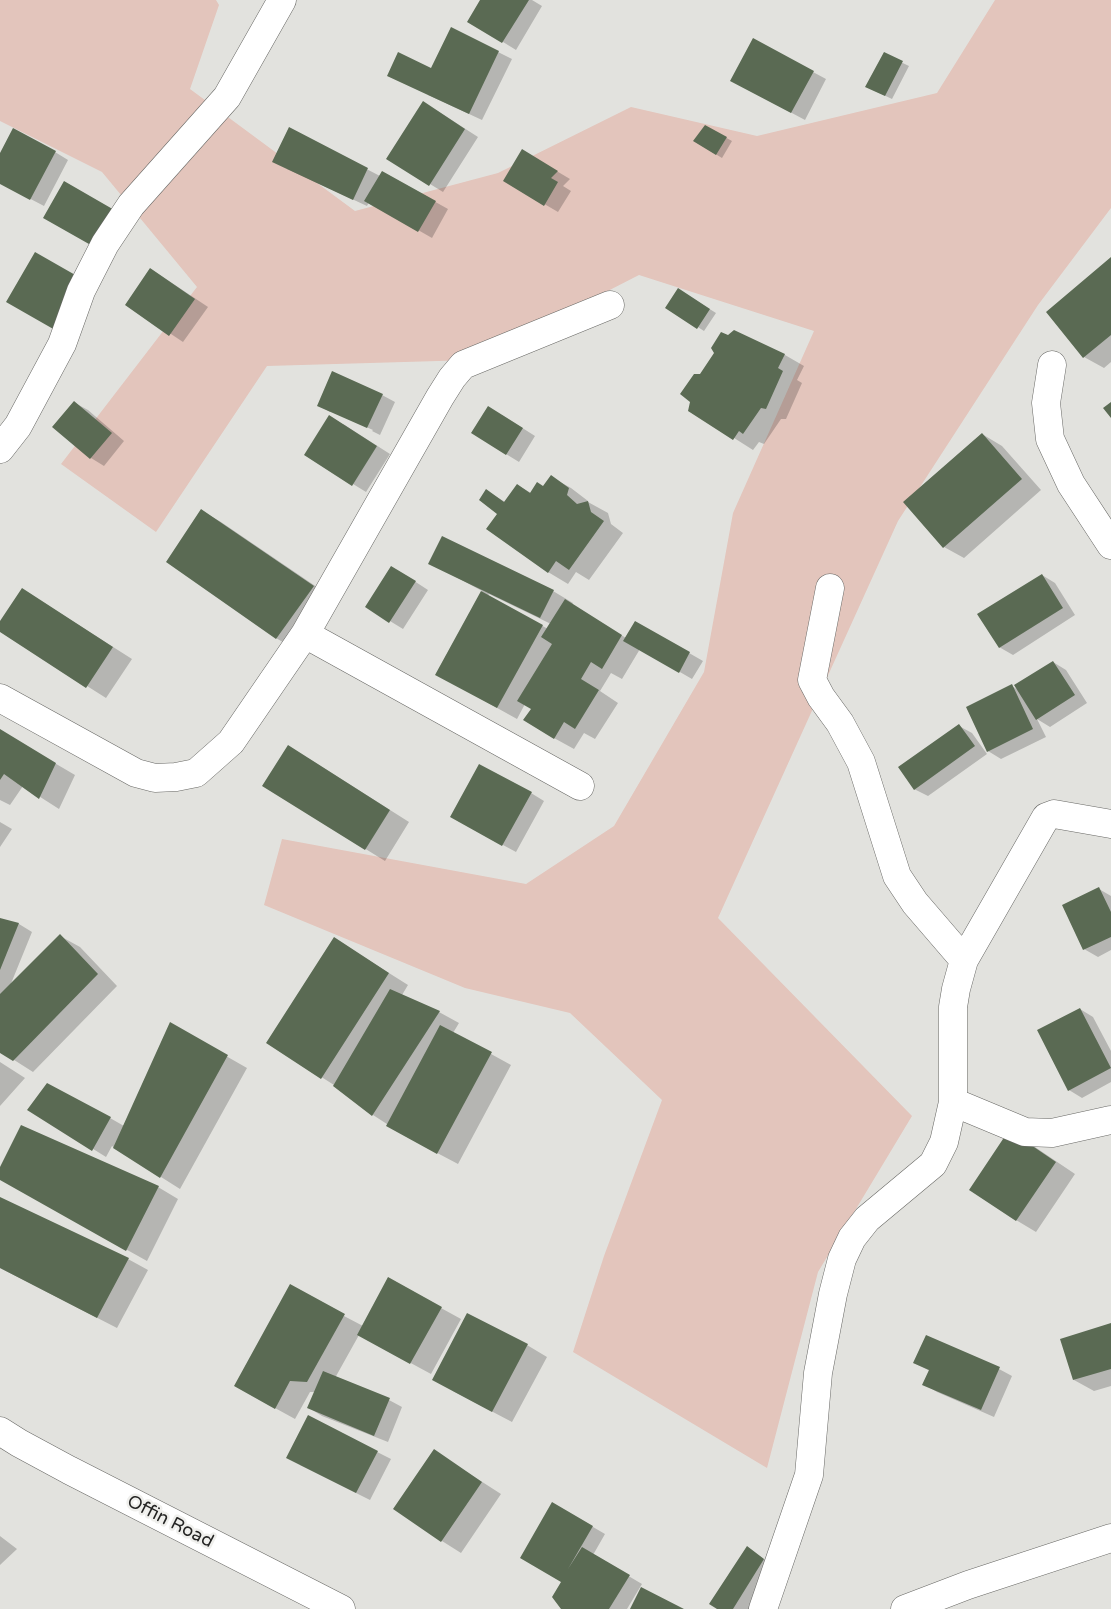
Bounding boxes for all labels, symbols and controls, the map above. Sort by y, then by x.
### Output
street label: Offin Road [123,1491,217,1553]

